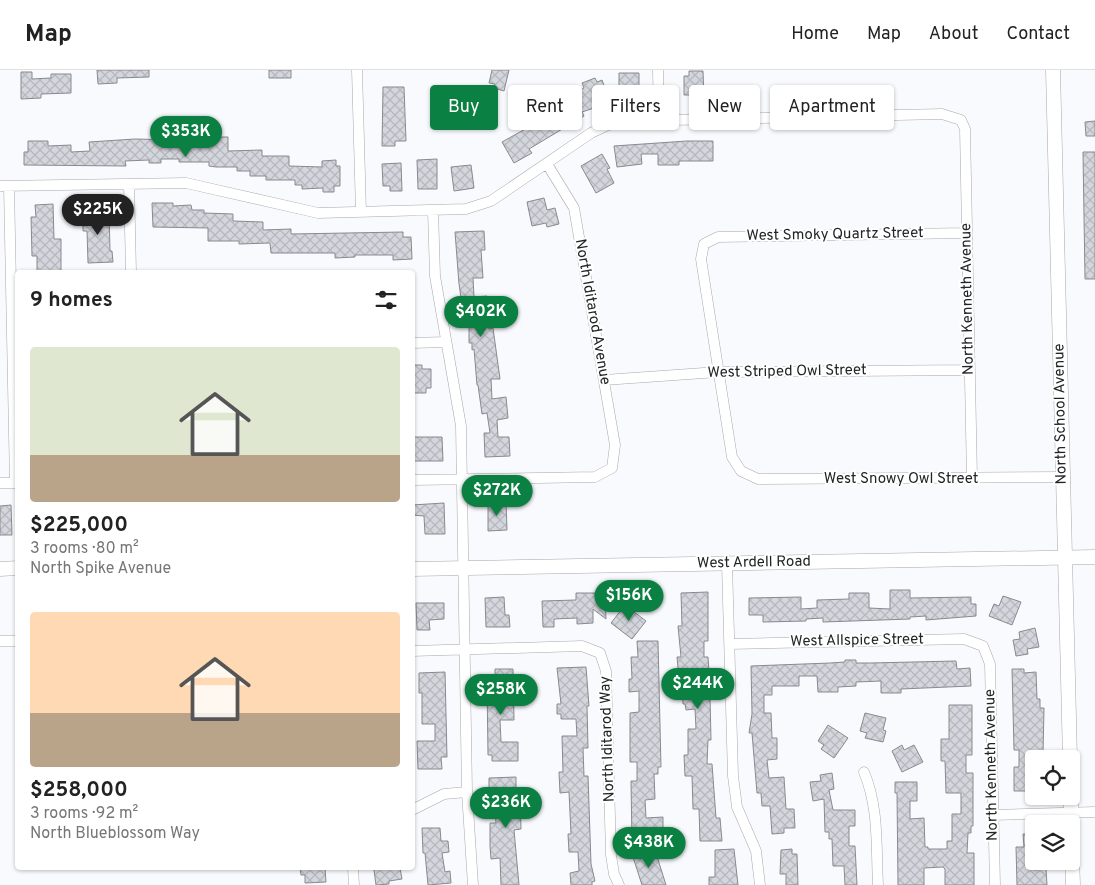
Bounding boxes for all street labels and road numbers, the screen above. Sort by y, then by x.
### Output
street label: North Kenneth Avenue [957,223,979,375]
street label: West Smoky Quartz Street [746,224,924,246]
street label: North Iditarod Avenue [570,237,614,387]
street label: North School Avenue [1050,343,1072,485]
street label: West Striped Owl Street [707,361,867,383]
street label: West Snowy Owl Street [824,470,978,489]
street label: West Ardell Road [697,553,811,573]
street label: West Allspice Street [790,630,924,652]
street label: North Iditarod Way [596,676,620,802]
street label: North Kenneth Avenue [981,689,1003,841]

